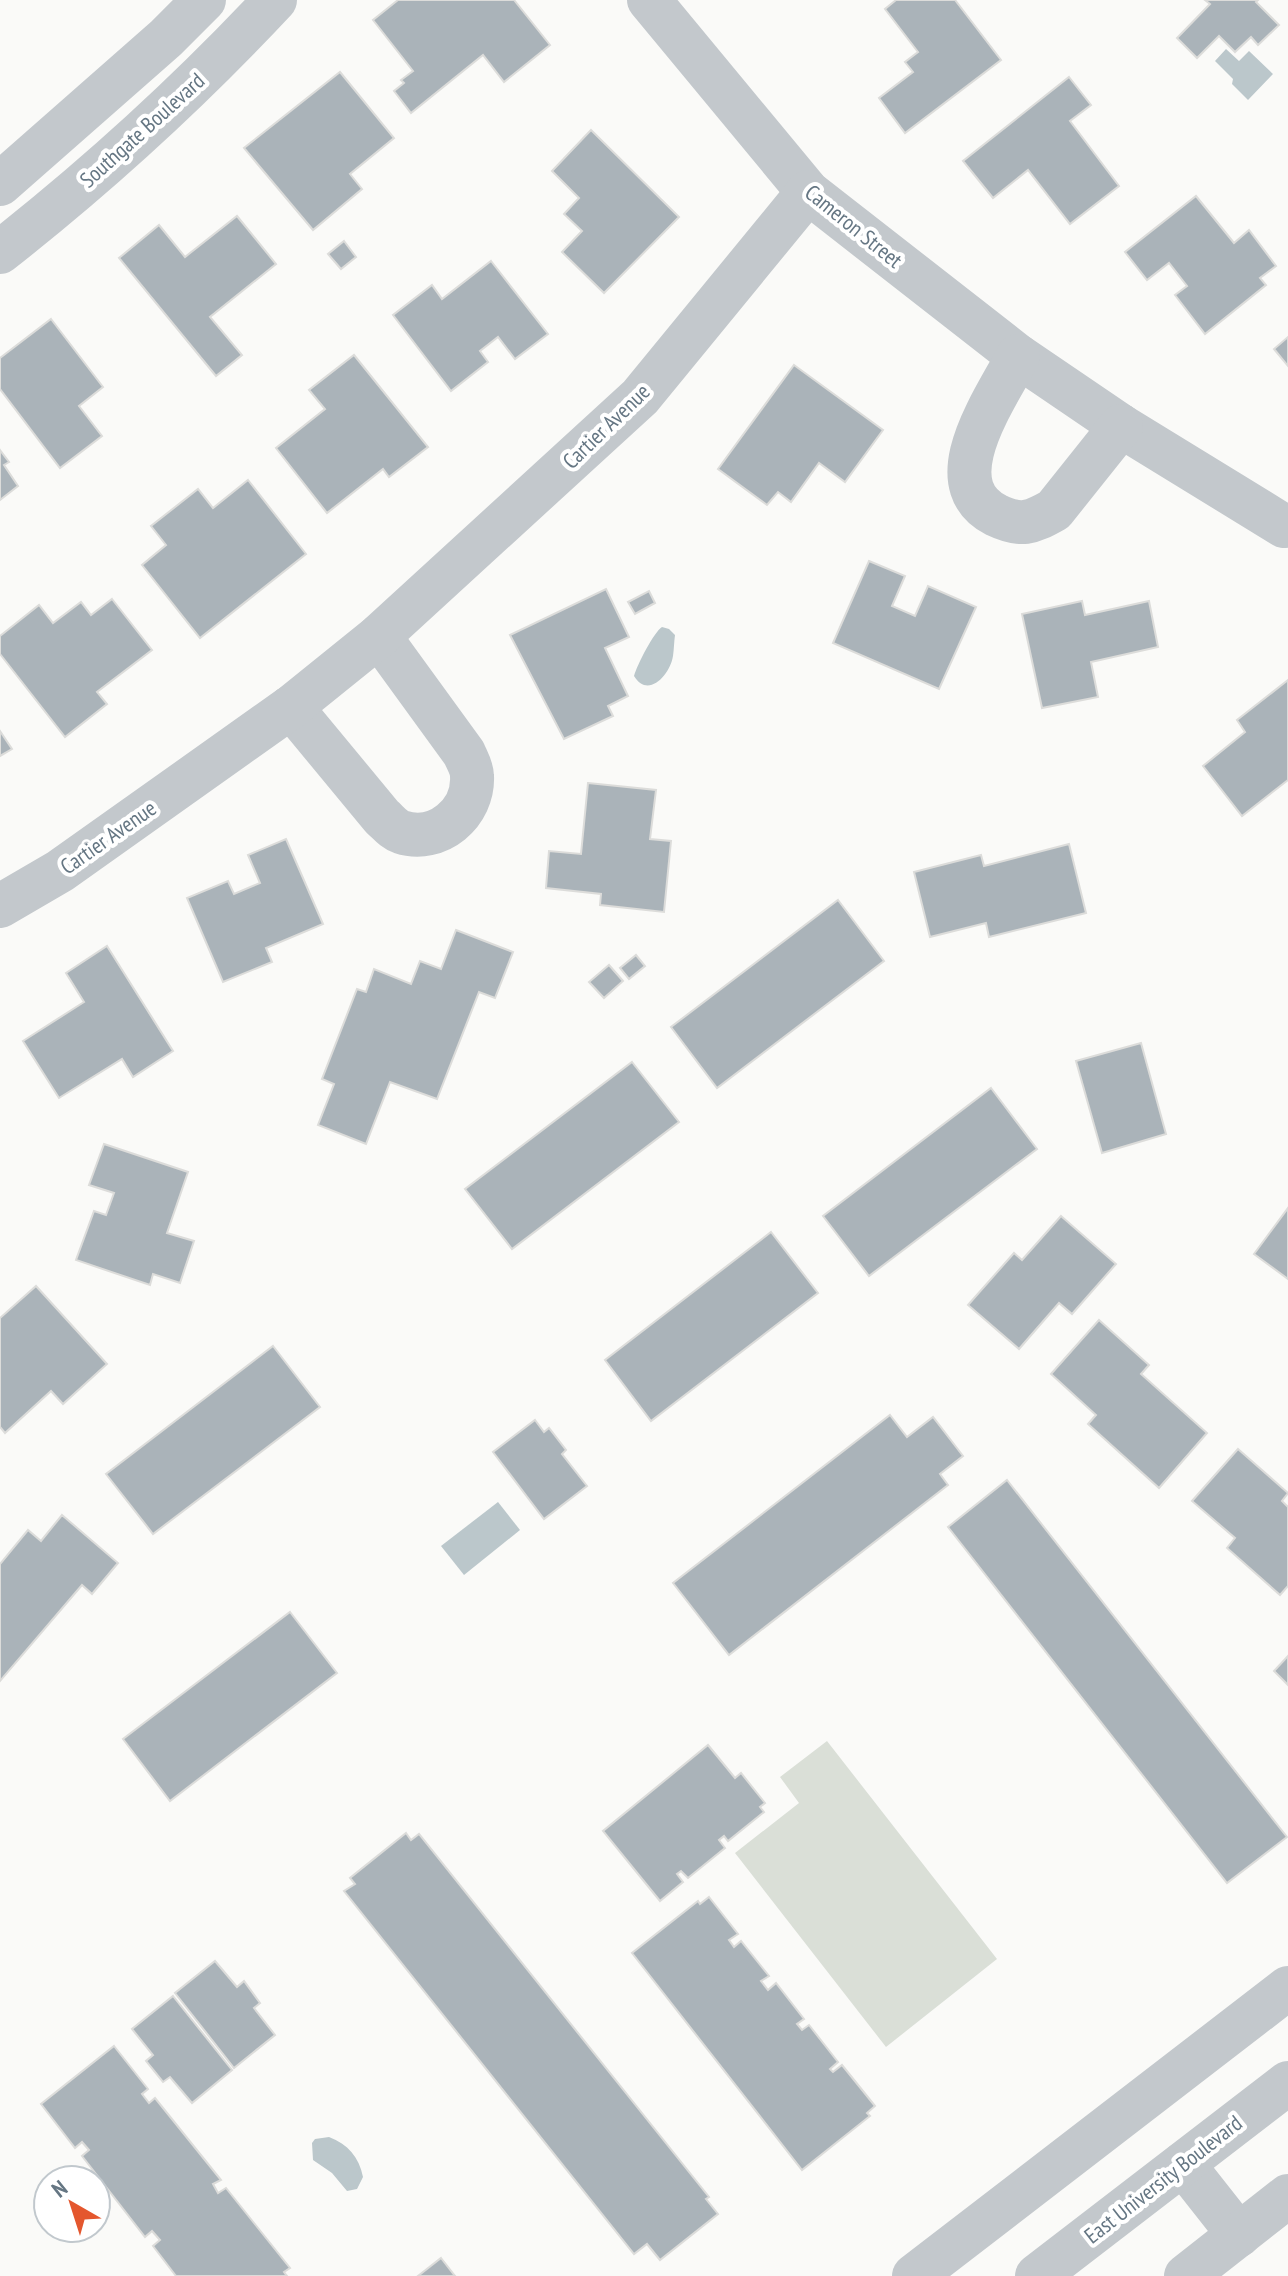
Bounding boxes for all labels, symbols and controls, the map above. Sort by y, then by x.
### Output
street label: Southgate Boulevard [74,67,210,193]
street label: Cameron Street [800,178,908,274]
street label: Cartier Avenue [556,377,656,475]
street label: Cartier Avenue [55,794,161,880]
street label: East University Boulevard [1079,2109,1247,2249]
north arrow [32,2164,112,2244]
text: N [46,2174,73,2203]

